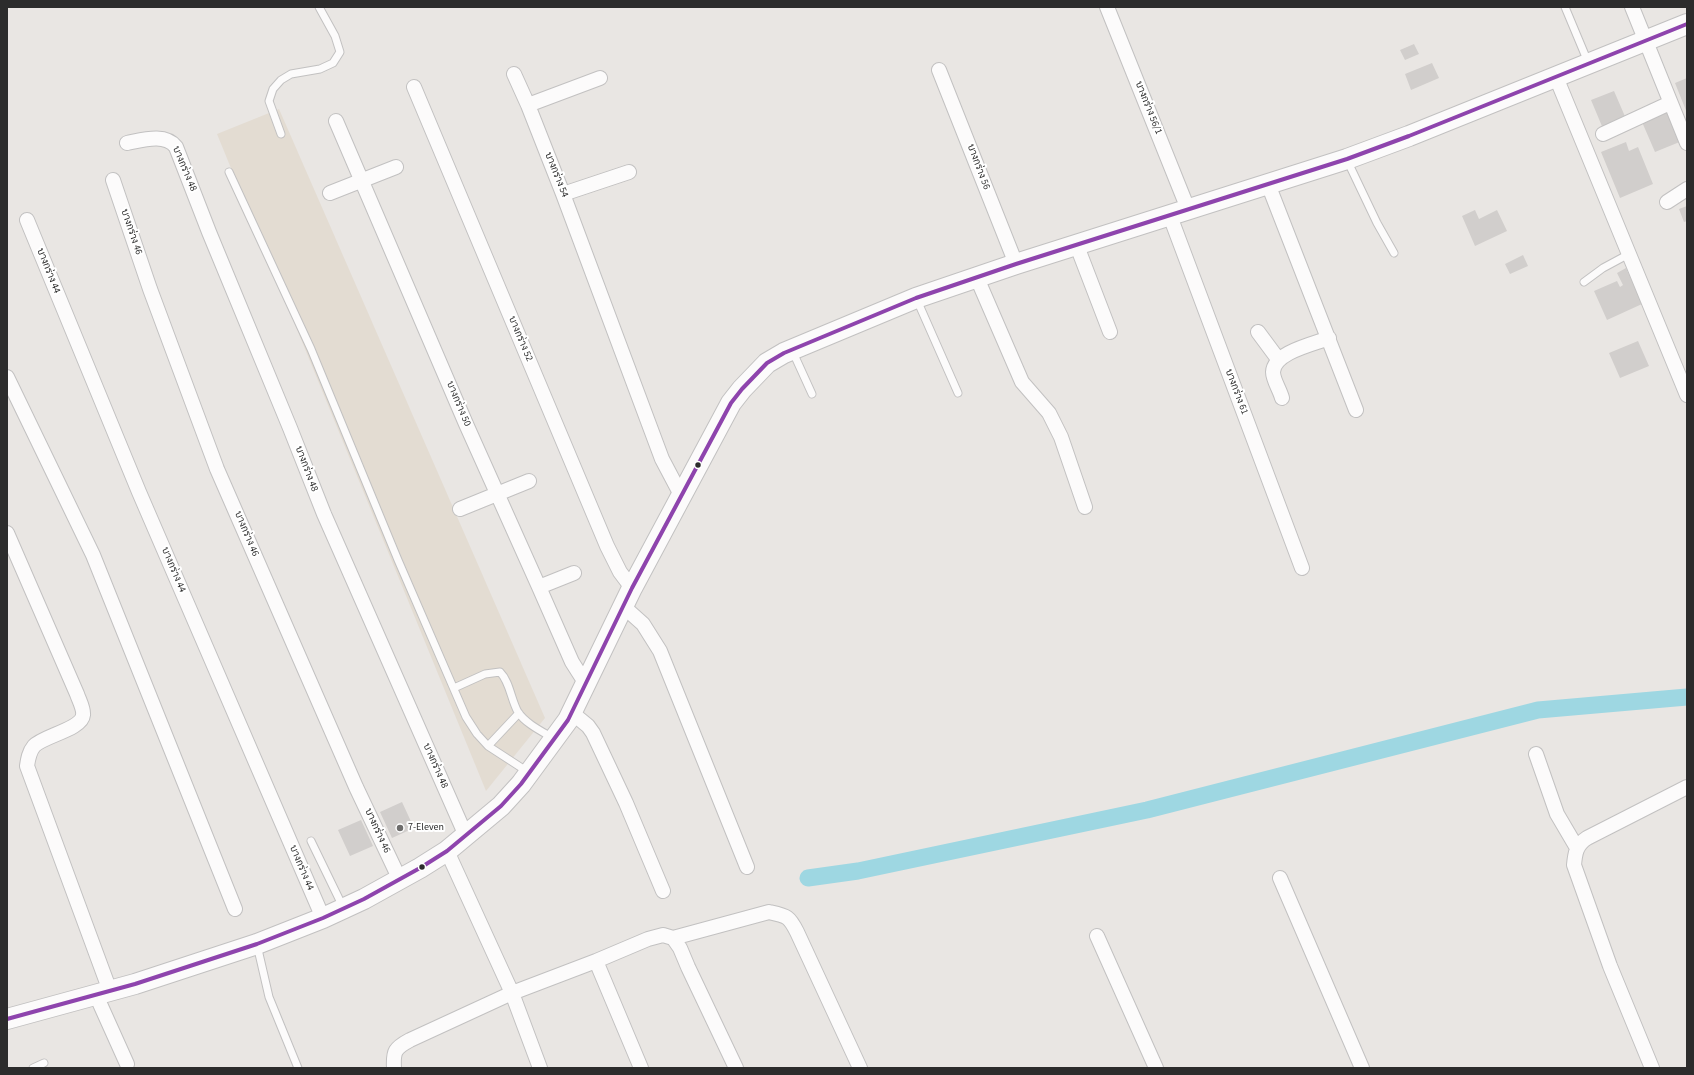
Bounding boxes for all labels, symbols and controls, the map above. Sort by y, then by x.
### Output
street label: บางกร่าง 56/1 [1132,80,1164,136]
street label: บางกร่าง 56 [964,143,992,191]
street label: บางกร่าง 48 [169,145,199,193]
street label: บางกร่าง 54 [541,151,571,199]
street label: บางกร่าง 46 [118,207,144,257]
street label: บางกร่าง 44 [33,247,63,295]
street label: บางกร่าง 52 [505,315,535,363]
street label: บางกร่าง 61 [1222,368,1250,416]
street label: บางกร่าง 50 [443,380,473,428]
street label: บางกร่าง 48 [292,445,320,493]
unlabelled marker [693,460,703,470]
street label: บางกร่าง 46 [231,510,261,558]
street label: บางกร่าง 44 [158,546,188,594]
street label: บางกร่าง 48 [420,742,450,790]
street label: บางกร่าง 46 [361,807,393,855]
place label: 7-Eleven [408,822,444,834]
marker: 7-Eleven [395,823,405,833]
street label: บางกร่าง 44 [286,844,316,892]
unlabelled marker [417,862,427,872]

